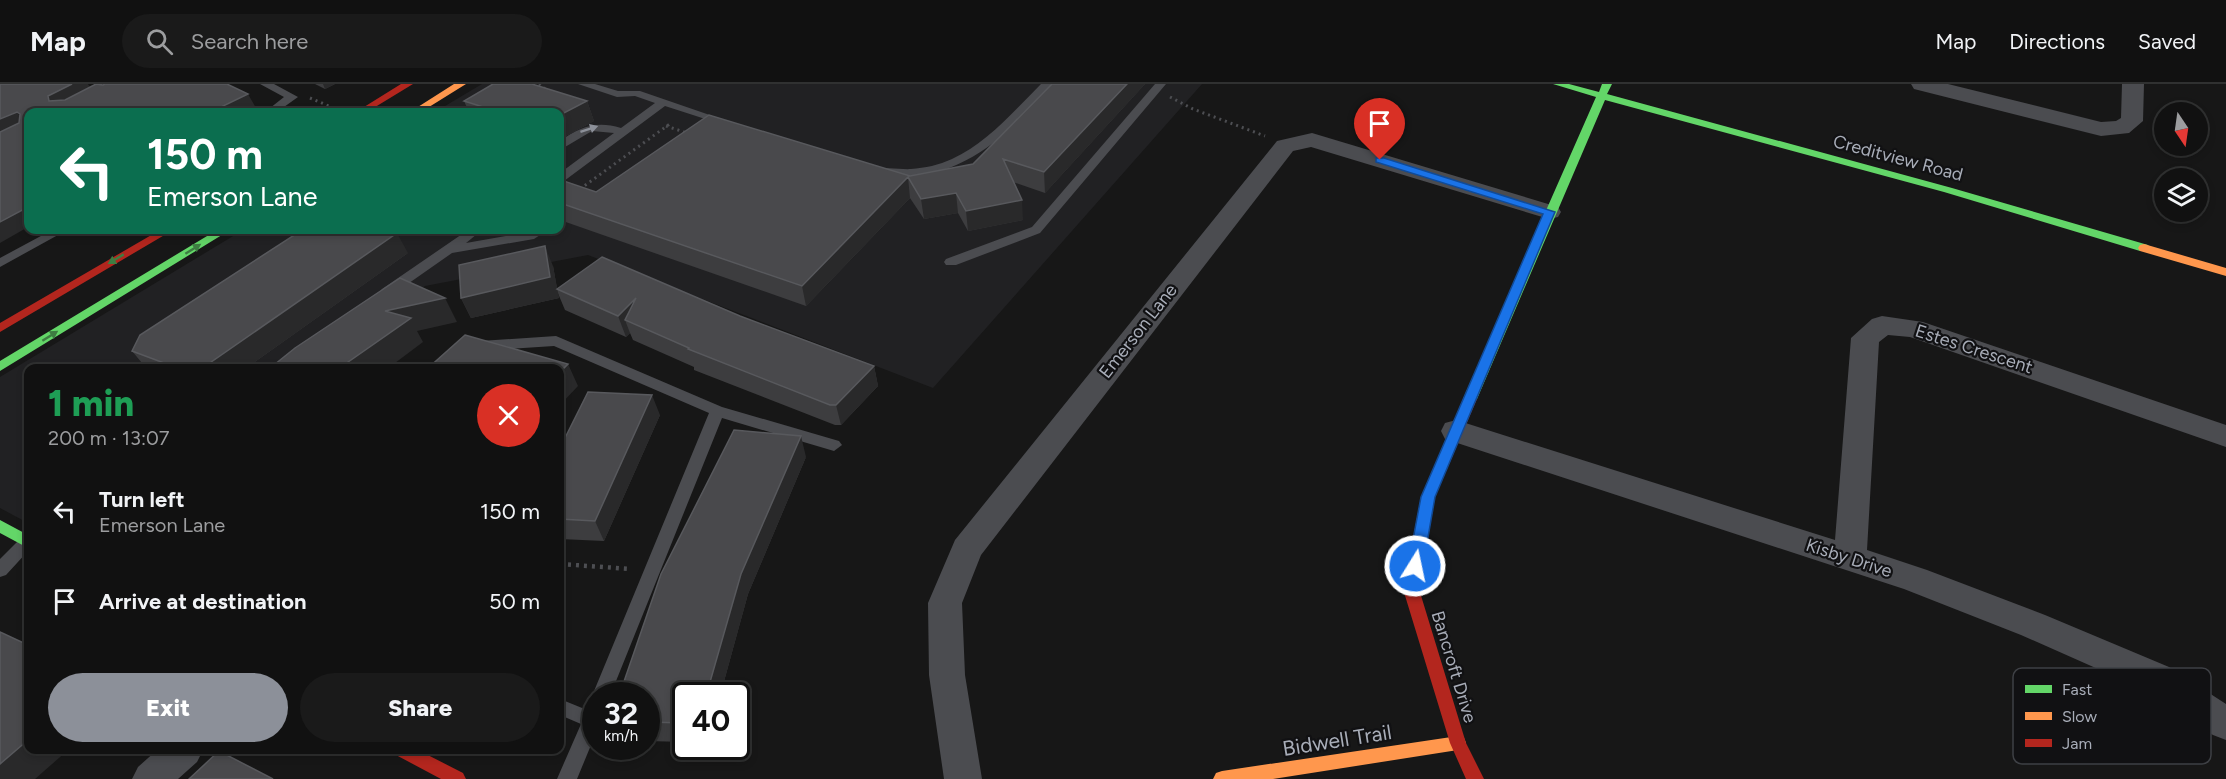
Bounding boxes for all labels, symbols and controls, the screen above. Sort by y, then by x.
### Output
search box [122,14,542,68]
text: Map [30,24,86,58]
icon: search [143,25,176,58]
text: Search here [191,28,308,55]
text: Map [1935,29,1976,54]
text: Directions [2009,29,2105,54]
text: Saved [2138,29,2196,54]
pin [1354,98,1405,160]
north arrow [2154,102,2208,156]
map controls [2154,102,2208,222]
icon: arrive [1363,107,1396,140]
one-way arrow [581,124,599,133]
text: 150 m [147,129,263,180]
street label: Creditview Road [1831,130,1965,186]
icon: left [48,132,126,210]
button: layers [2154,168,2208,222]
text: Emerson Lane [147,180,317,213]
one-way arrow [185,243,201,254]
one-way arrow [108,254,124,265]
street label: Emerson Lane [1094,279,1182,383]
street label: Estes Crescent [1913,320,2036,378]
one-way arrow [42,331,58,342]
text: 1 min [48,382,134,425]
button: close [477,384,540,447]
text: 200 m · 13:07 [48,426,170,450]
text: Turn left [99,486,185,513]
icon: left [48,495,81,528]
text: 150 m [480,498,540,525]
text: Emerson Lane [99,513,225,537]
position arrow [1383,534,1447,598]
street label: Kisby Drive [1803,534,1895,582]
icon: arrive [48,585,81,618]
text: Arrive at destination [99,588,307,615]
text: 50 m [489,588,540,615]
street label: Bancroft Drive [1427,608,1482,726]
legend [2013,668,2211,764]
button: Exit [48,673,288,742]
button: Share [300,673,540,742]
text: Fast [2062,680,2092,699]
speed limit sign: 40 [672,682,750,760]
text: 32 [604,695,638,732]
text: Slow [2062,707,2097,726]
street label: Bidwell Trail [1281,719,1393,761]
text: km/h [604,727,638,745]
text: Jam [2062,734,2092,753]

